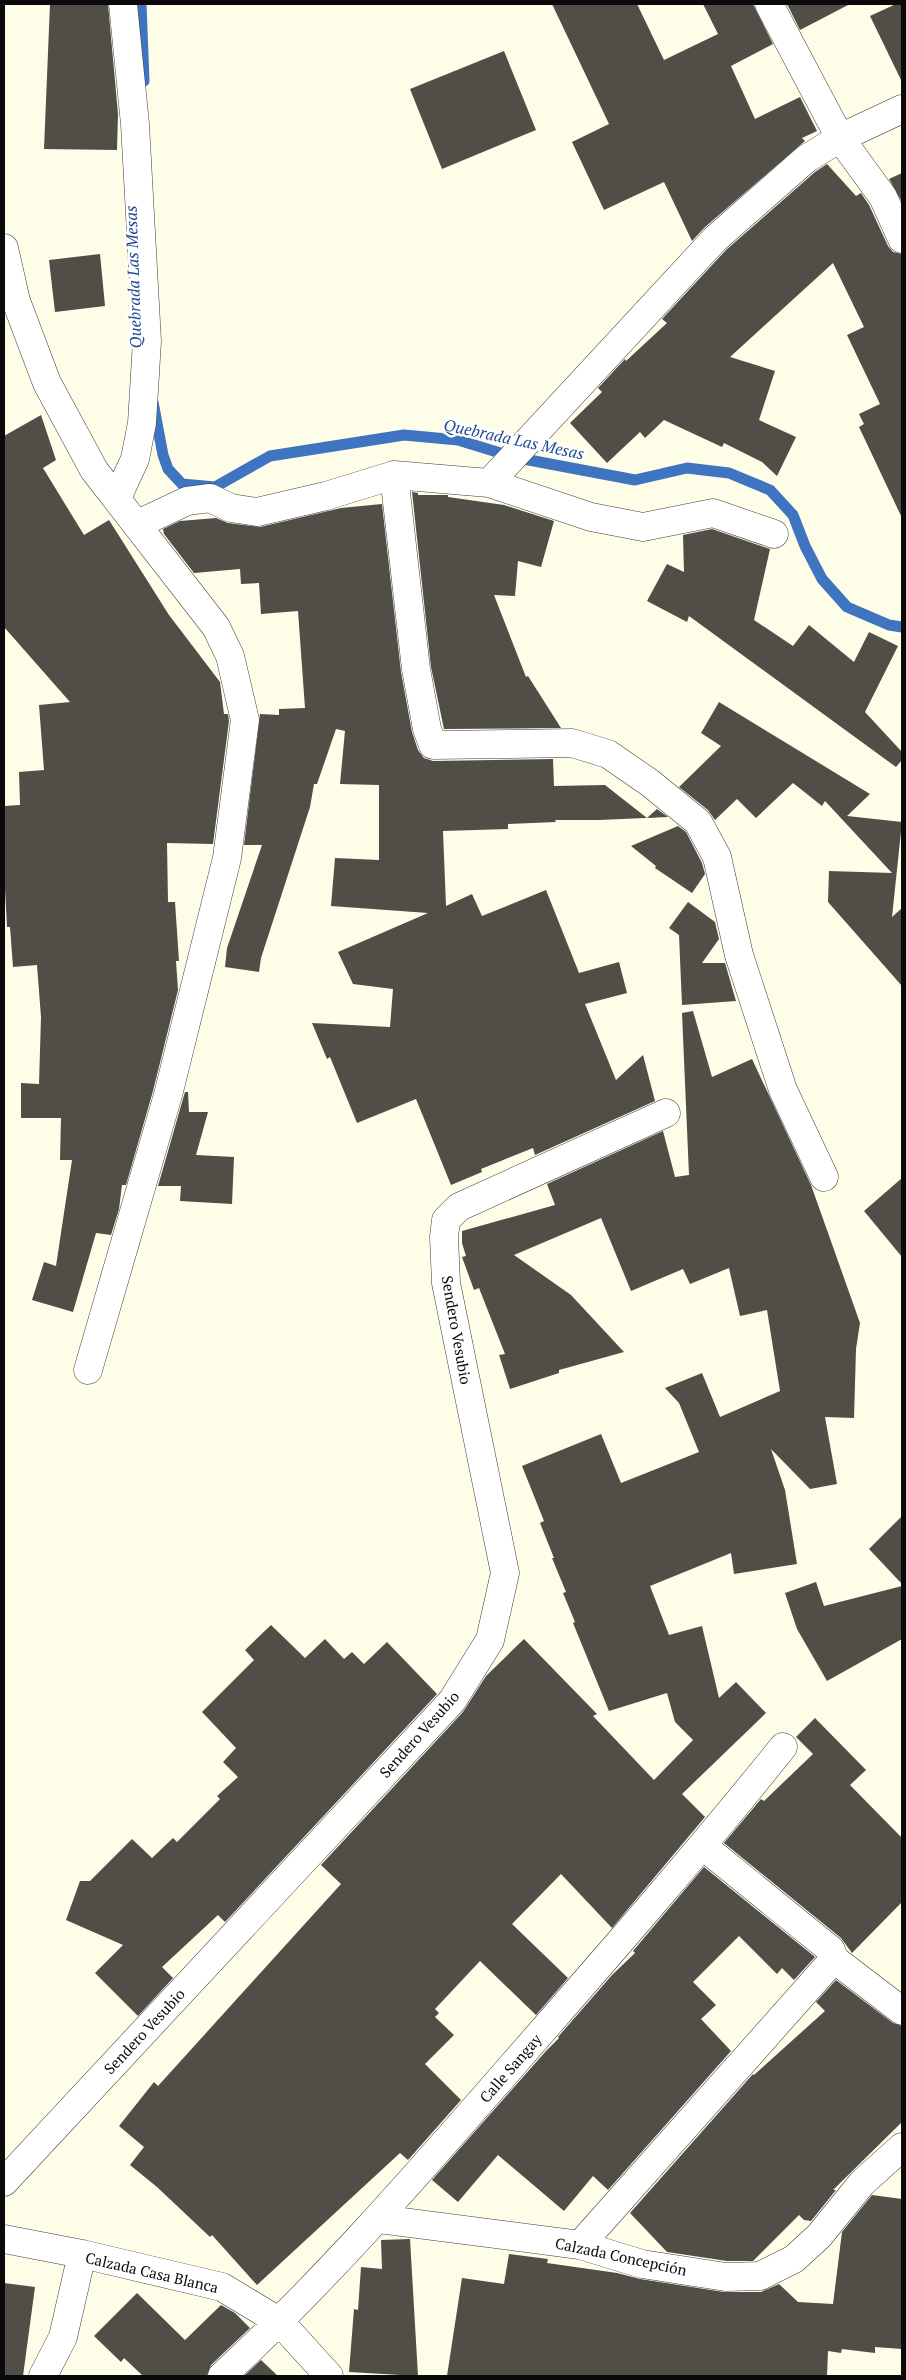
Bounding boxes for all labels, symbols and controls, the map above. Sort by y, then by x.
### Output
water label: Quebrada Las Mesas [120,205,146,349]
water label: Quebrada Las Mesas [442,413,587,465]
street label: Sendero Vesubio [438,1274,476,1386]
street label: Sendero Vesubio [375,1686,463,1782]
street label: Sendero Vesubio [99,1984,189,2078]
street label: Calle Sangay [475,2029,546,2107]
street label: Calzada Concepción [553,2232,689,2280]
street label: Calzada Casa Blanca [84,2247,221,2297]

